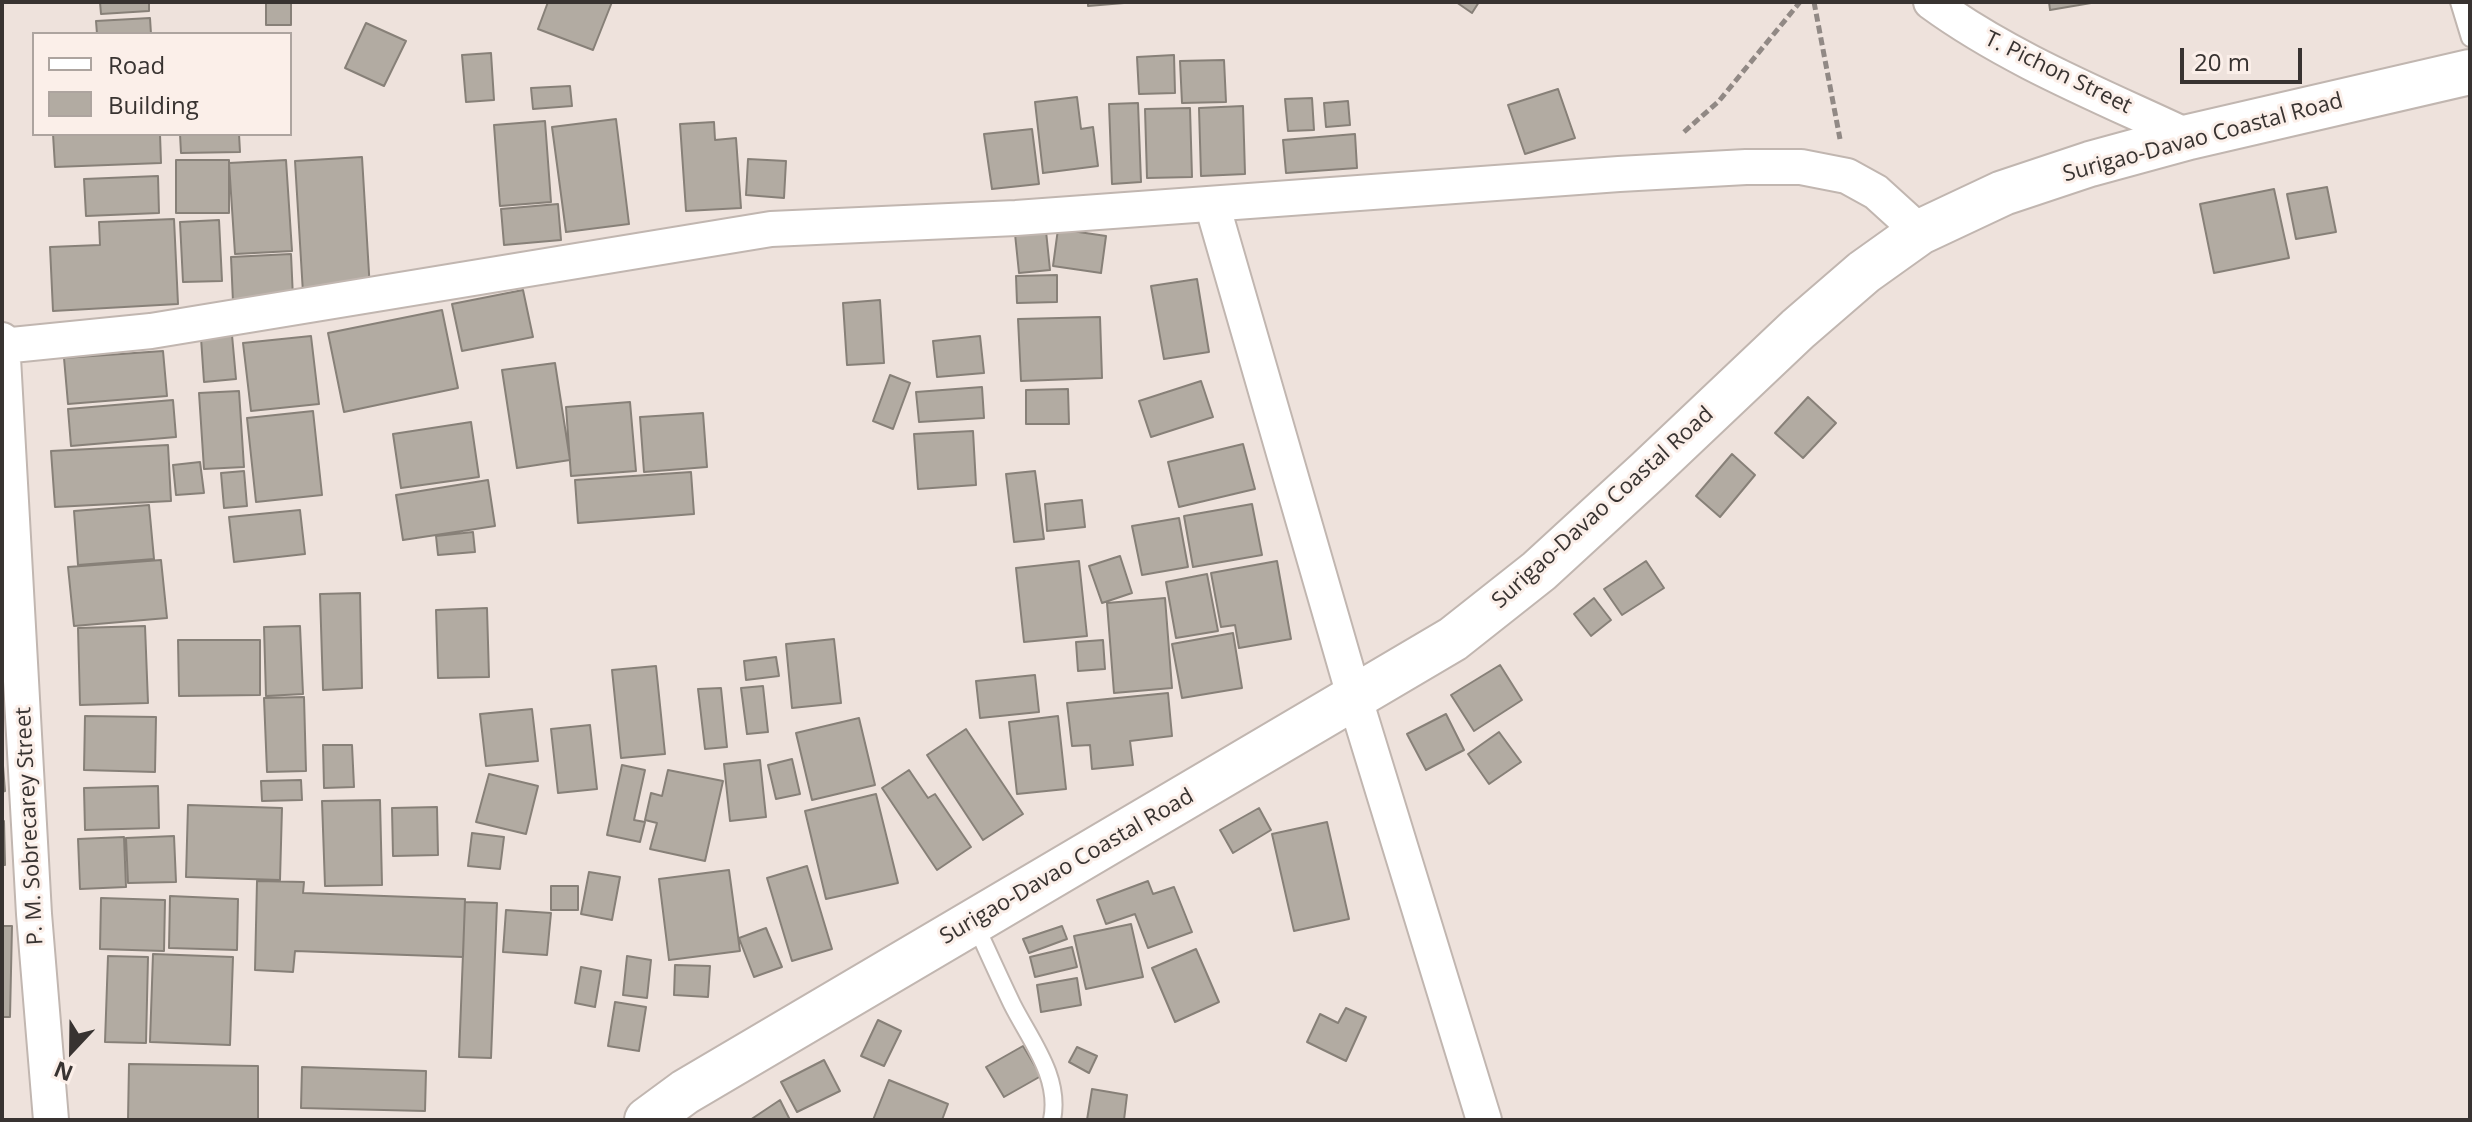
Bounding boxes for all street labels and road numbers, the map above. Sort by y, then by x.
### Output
street label: T. Pichon Street [1980,26,2136,120]
street label: Surigao-Davao Coastal Road [2060,88,2346,188]
street label: Surigao-Davao Coastal Road [1487,402,1719,614]
street label: P. M. Sobrecarey Street [11,706,49,946]
street label: Surigao-Davao Coastal Road [935,783,1199,951]

